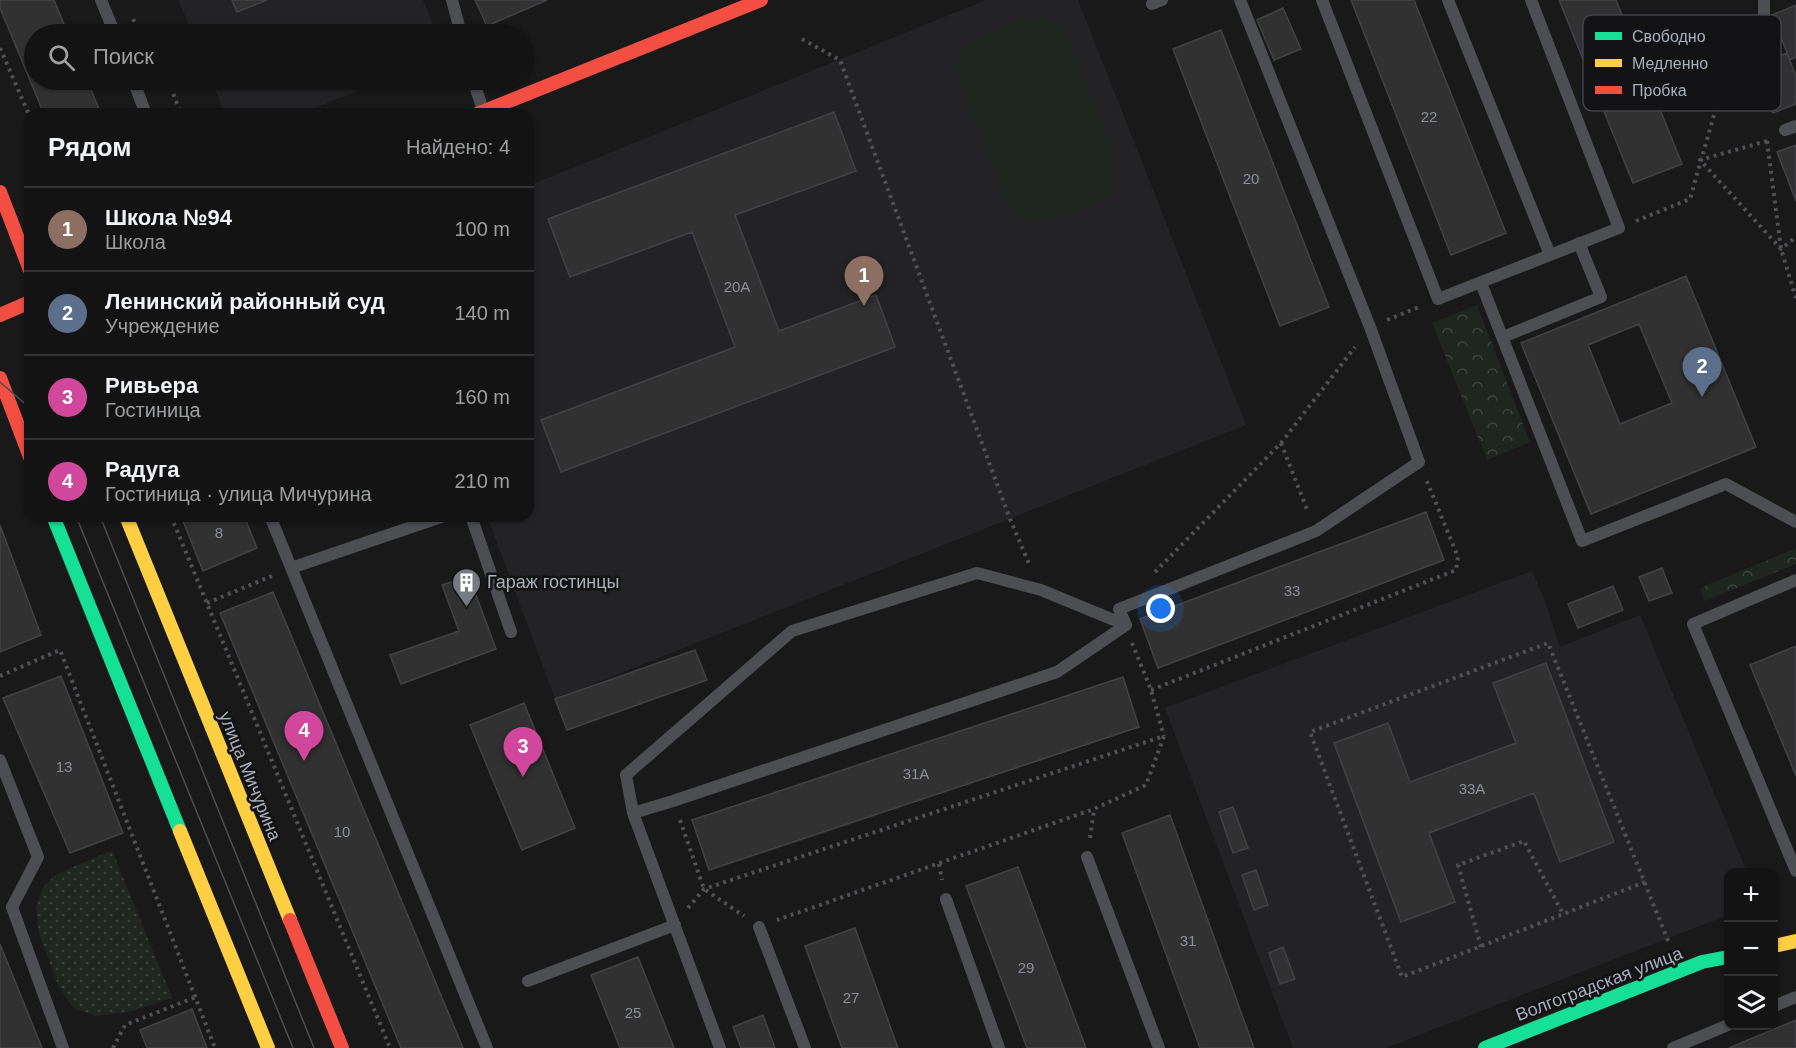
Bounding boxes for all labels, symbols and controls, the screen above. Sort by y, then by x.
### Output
legend [1583,15,1781,111]
search box [24,24,534,90]
text: Свободно [1632,28,1706,45]
icon: search [45,41,78,74]
text: Поиск [93,44,154,69]
text: Медленно [1632,55,1708,72]
text: Пробка [1632,82,1687,99]
house number: 22 [1421,108,1437,125]
text: Рядом [48,132,131,162]
text: Найдено: 4 [406,136,510,158]
house number: 20 [1243,170,1259,187]
text: Школа №94 [105,205,232,230]
text: 1 [62,218,73,240]
text: 100 m [454,218,510,240]
text: Школа [105,231,166,253]
pin: 1 [844,256,884,306]
house number: 20А [724,278,750,295]
text: Ленинский районный суд [105,289,385,314]
text: 2 [62,302,73,324]
text: 140 m [454,302,510,324]
text: Учреждение [105,315,220,337]
pin: 2 [1682,348,1722,397]
text: Ривьера [105,373,198,398]
text: 3 [62,386,73,408]
text: 160 m [454,386,510,408]
text: Гостиница [105,399,201,421]
text: Радуга [105,457,180,482]
text: 4 [62,470,73,492]
text: 210 m [454,470,510,492]
text: Гостиница · улица Мичурина [105,483,372,505]
house number: 8 [215,524,223,541]
building icon: Гараж гостинцы [450,566,482,608]
place label: Гараж гостинцы [487,572,619,592]
house number: 33 [1284,582,1300,599]
your location [1146,594,1175,623]
street label: улица Мичурина [215,708,285,845]
pin: 4 [284,712,324,761]
pin: 3 [504,728,542,777]
house number: 13 [56,758,72,775]
house number: 31А [903,765,929,782]
house number: 33А [1459,780,1485,797]
house number: 10 [334,823,350,840]
map controls [1724,868,1778,1030]
button: + [1724,868,1778,922]
button: − [1724,922,1778,976]
house number: 31 [1180,932,1196,949]
street label: Волгоградская улица [1513,943,1686,1025]
house number: 29 [1018,959,1034,976]
button: layers [1724,976,1778,1030]
house number: 27 [843,989,859,1006]
house number: 25 [625,1004,641,1021]

